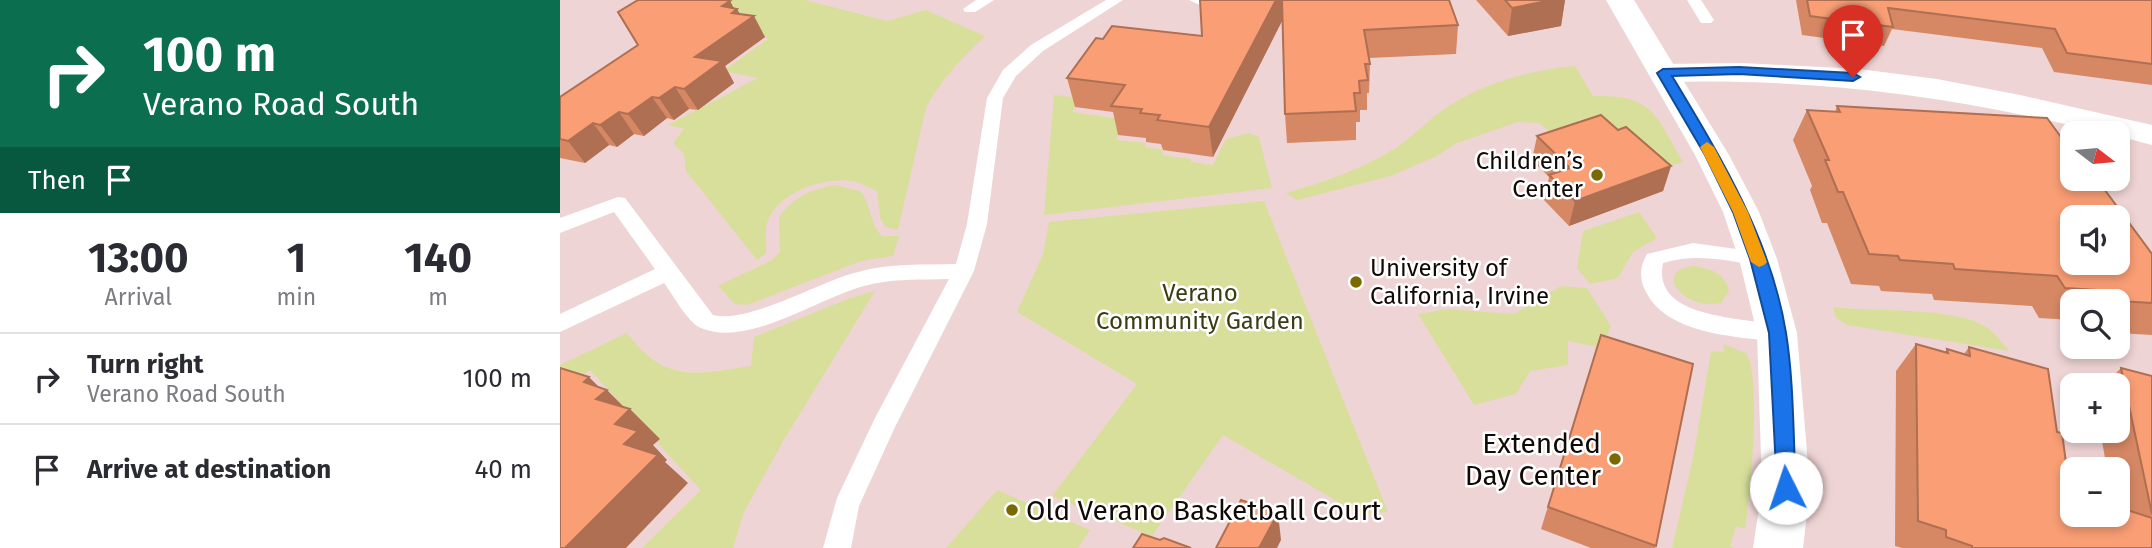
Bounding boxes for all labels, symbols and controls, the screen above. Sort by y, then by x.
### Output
pin [1823,5,1883,77]
icon: arrive [1834,16,1872,54]
text: 100 m [143,25,276,84]
icon: right [28,28,119,119]
text: Verano Road South [143,85,419,123]
north arrow [2060,121,2130,191]
map controls [2060,121,2130,527]
place label: Children’s Center [1476,147,1584,203]
icon: arrive [100,161,138,199]
text: Then [28,165,86,196]
marker: Children’s Center [1589,167,1605,183]
button: sound [2060,205,2130,275]
text: 13:00 [88,233,189,283]
text: 1 [287,233,306,283]
text: 140 [404,233,472,283]
place label: University of California, Irvine [1370,254,1549,310]
marker: University of California, Irvine [1348,274,1364,290]
park label: Verano Community Garden [1096,279,1304,335]
text: Arrival [105,283,172,311]
text: min [277,283,316,311]
text: m [428,283,448,311]
button: search [2060,289,2130,359]
text: Turn right [87,349,204,380]
icon: right [28,360,66,398]
text: 100 m [463,363,532,394]
button: + [2060,373,2130,443]
text: Verano Road South [87,380,286,408]
place label: Extended Day Center [1465,427,1601,492]
icon: arrive [28,451,66,489]
marker: Extended Day Center [1607,451,1623,467]
position arrow [1749,451,1823,525]
text: Arrive at destination [87,454,331,485]
text: 40 m [474,454,532,485]
button: − [2060,457,2130,527]
place label: Old Verano Basketball Court [1026,494,1382,527]
marker: Old Verano Basketball Court [1004,502,1020,518]

